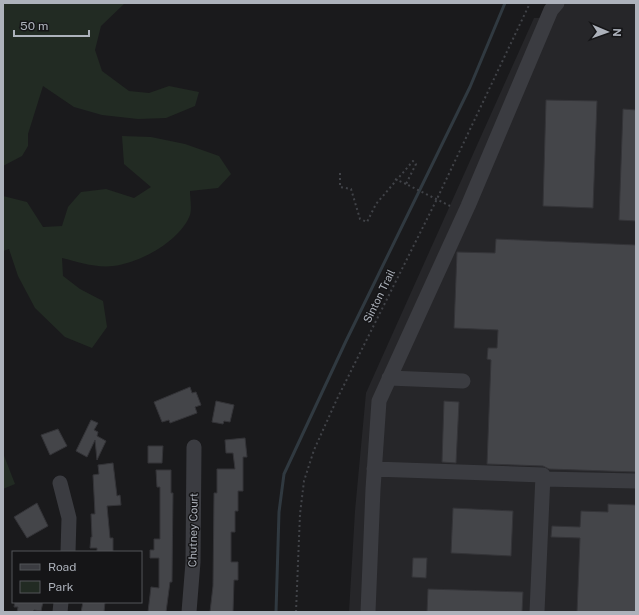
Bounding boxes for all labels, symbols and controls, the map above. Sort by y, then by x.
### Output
scale bar [14,12,89,38]
north arrow [587,12,627,52]
text: 50 m [20,19,48,33]
text: N [611,28,623,37]
street label: Sinton Trail [361,267,397,325]
street label: Chutney Court [186,493,200,567]
legend [12,551,142,603]
text: Road [48,560,76,574]
text: Park [48,580,74,594]

